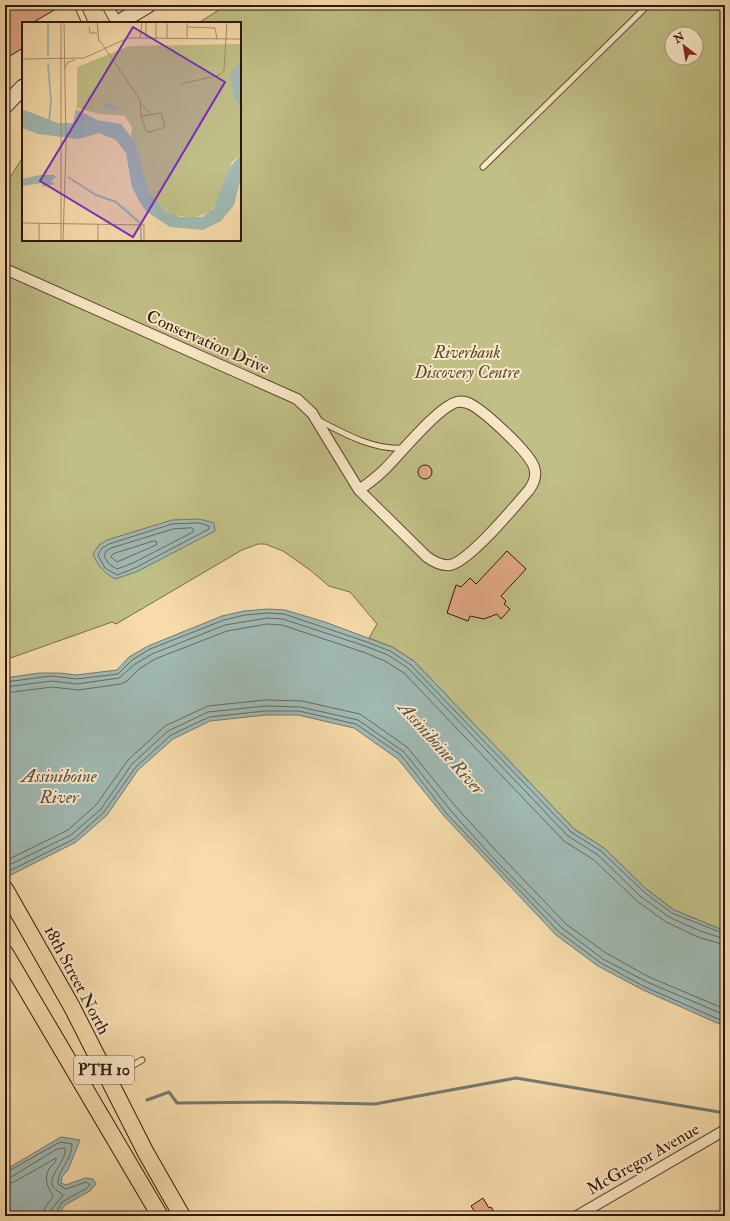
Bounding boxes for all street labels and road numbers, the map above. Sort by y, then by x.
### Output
street label: Conservation Drive [143,305,273,379]
street label: 18th Street North [39,922,115,1038]
road number: PTH 10 [74,1056,134,1084]
street label: McGregor Avenue [583,1118,703,1200]

